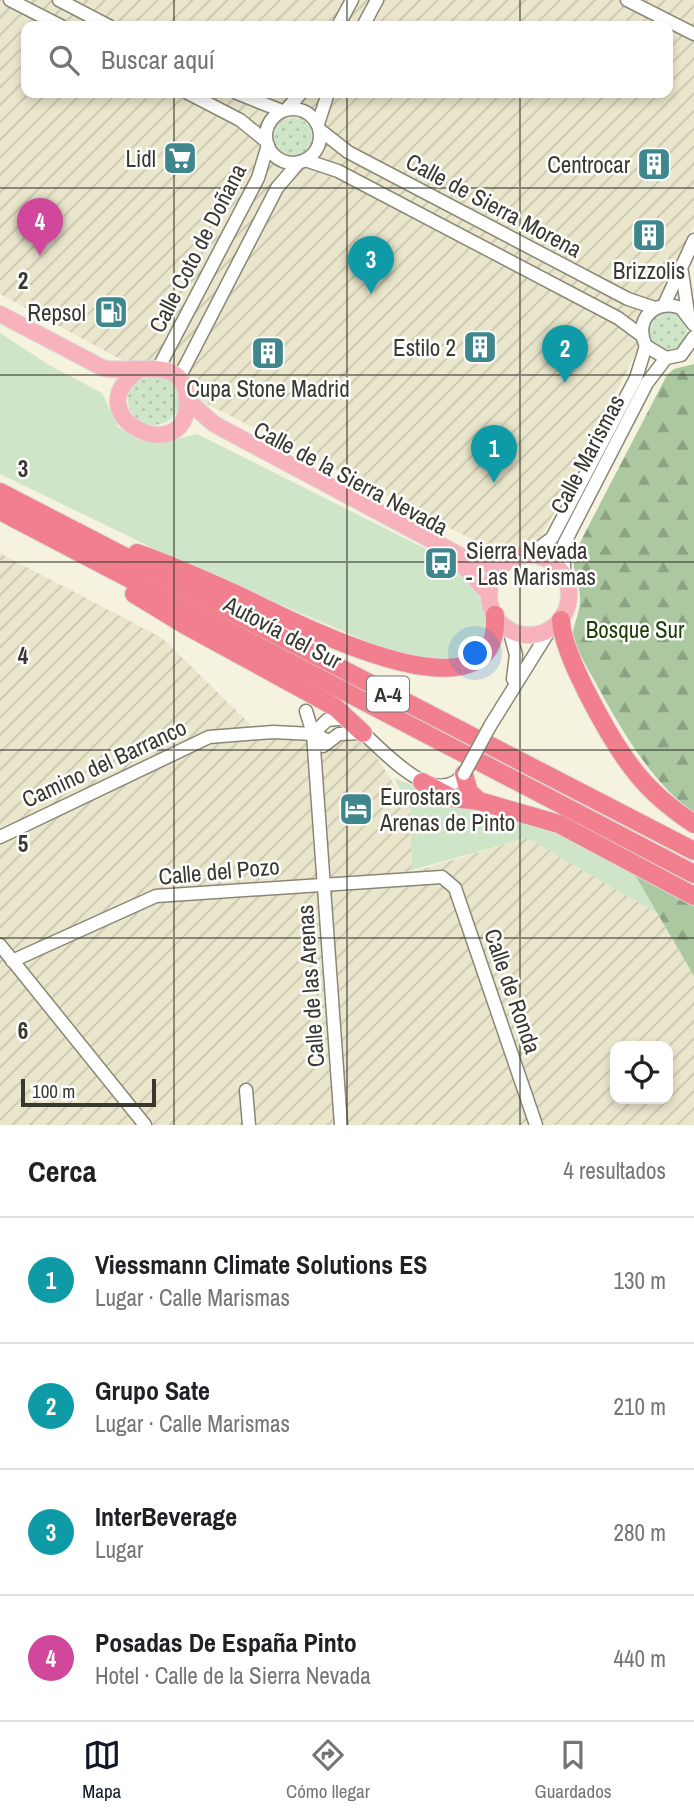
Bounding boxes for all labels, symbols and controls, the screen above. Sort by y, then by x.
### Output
search box [21,21,673,98]
icon: search [45,41,83,79]
text: Buscar aquí [101,42,215,77]
supermarket icon: Lidl [161,139,199,177]
place label: Lidl [126,143,156,174]
building icon: Centrocar [635,145,673,183]
street label: Calle de Sierra Morena [401,146,588,265]
place label: Centrocar [547,149,631,180]
street label: Calle Coto de Doñana [141,158,253,338]
pin: 4 [17,198,63,256]
building icon: Brizzolis [630,216,668,254]
pin: 3 [348,236,394,294]
place label: Brizzolis [613,255,685,286]
text: 2 [18,265,28,296]
fuel station icon: Repsol [92,293,130,331]
place label: Repsol [27,297,86,328]
pin: 2 [542,325,588,383]
building icon: Estilo 2 [461,328,499,366]
place label: Estilo 2 [393,332,456,363]
building icon: Cupa Stone Madrid [249,334,287,372]
place label: Cupa Stone Madrid [186,373,350,404]
street label: Calle Marismas [543,389,631,519]
street label: Calle de la Sierra Nevada [248,414,454,543]
pin: 1 [471,425,517,483]
text: 3 [18,453,28,484]
place label: Sierra Nevada - Las Marismas [466,535,596,592]
bus stop icon: Sierra Nevada - Las Marismas [422,544,460,582]
street label: Autovía del Sur [218,588,348,676]
park label: Bosque Sur [586,614,685,645]
your location [458,636,492,670]
text: 4 [18,640,29,671]
road number: A-4 [367,676,409,712]
street label: Camino del Barranco [17,711,191,815]
place label: Eurostars Arenas de Pinto [379,781,515,838]
hotel icon: Eurostars Arenas de Pinto [337,790,375,828]
text: 5 [18,828,28,859]
street label: Calle del Pozo [157,850,281,892]
street label: Calle de las Arenas [289,904,331,1068]
street label: Calle de Ronda [477,924,549,1058]
text: 6 [18,1015,28,1046]
map controls [610,1041,673,1104]
button: locate [610,1041,673,1104]
scale bar [21,1076,156,1108]
text: 100 m [32,1078,75,1104]
text: Cerca [28,1151,96,1191]
text: 4 resultados [563,1155,666,1186]
text: Viessmann Climate Solutions ES [95,1247,428,1282]
text: 1 [46,1265,56,1296]
text: 130 m [614,1265,666,1296]
text: Lugar · Calle Marismas [95,1282,290,1313]
text: Grupo Sate [95,1373,210,1408]
text: 2 [46,1391,56,1422]
text: 210 m [614,1391,666,1422]
text: Lugar · Calle Marismas [95,1408,290,1439]
text: InterBeverage [95,1499,237,1534]
text: 3 [46,1517,56,1548]
text: 280 m [614,1517,666,1548]
text: Lugar [95,1534,143,1565]
text: Posadas De España Pinto [95,1625,357,1660]
text: 4 [46,1643,56,1674]
text: 440 m [614,1643,666,1674]
text: Hotel · Calle de la Sierra Nevada [95,1660,371,1691]
tab: Mapa [82,1736,121,1804]
tab: Cómo llegar [286,1736,370,1804]
tab: Guardados [535,1736,612,1804]

